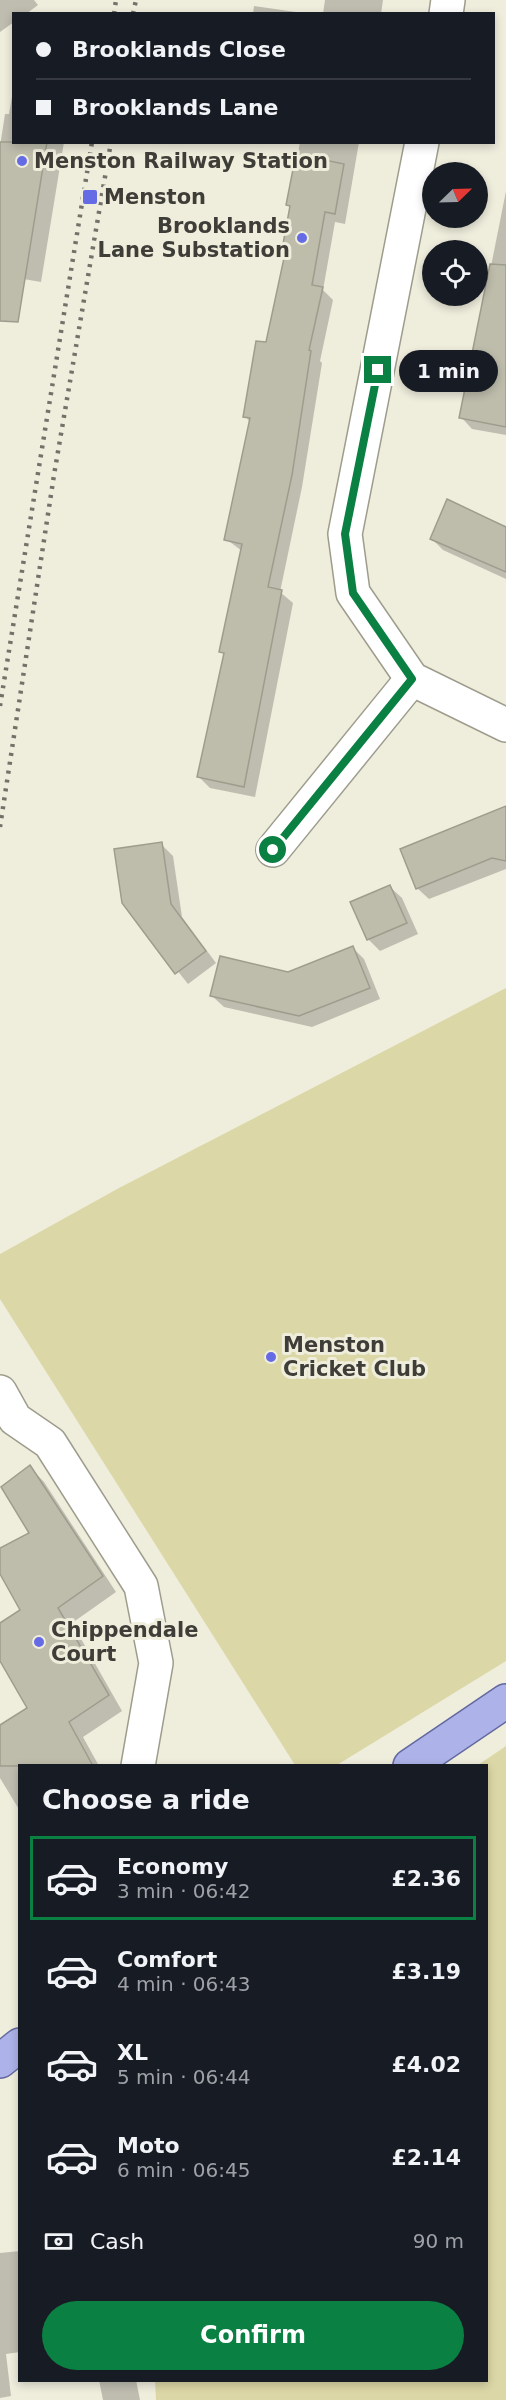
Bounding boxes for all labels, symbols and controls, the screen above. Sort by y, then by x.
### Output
text: Brooklands Close [72,37,286,62]
text: Brooklands Lane [72,95,278,120]
place label: Menston Railway Station [34,149,328,173]
marker: Menston Railway Station [15,154,29,168]
north arrow [422,162,488,228]
map controls [422,162,488,306]
place label: Menston [104,185,206,209]
marker: Menston [81,188,99,206]
place label: Brooklands Lane Substation [98,214,290,262]
marker: Brooklands Lane Substation [295,231,309,245]
button: locate [422,240,488,306]
callout: 1 min [399,349,498,391]
route end [364,356,391,383]
text: 1 min [417,359,480,383]
route start [259,836,286,863]
place label: Menston Cricket Club [283,1333,426,1381]
marker: Menston Cricket Club [264,1350,278,1364]
place label: Chippendale Court [51,1618,198,1666]
marker: Chippendale Court [32,1635,46,1649]
text: Choose a ride [42,1784,250,1815]
icon: car [45,1851,99,1905]
text: Economy [117,1854,228,1879]
text: £2.36 [391,1866,461,1891]
text: 3 min · 06:42 [117,1879,251,1903]
icon: car [45,1944,99,1998]
text: Comfort [117,1947,217,1972]
text: £3.19 [391,1959,461,1984]
text: 4 min · 06:43 [117,1972,251,1996]
icon: car [45,2037,99,2091]
text: XL [117,2040,148,2065]
text: £4.02 [391,2052,461,2077]
text: 5 min · 06:44 [117,2065,251,2089]
icon: car [45,2130,99,2184]
text: Moto [117,2133,180,2158]
text: £2.14 [391,2145,461,2170]
text: 6 min · 06:45 [117,2158,251,2182]
icon: cash [42,2225,75,2258]
text: Cash [90,2229,144,2254]
text: 90 m [413,2229,464,2253]
button: Confirm [42,2301,464,2370]

